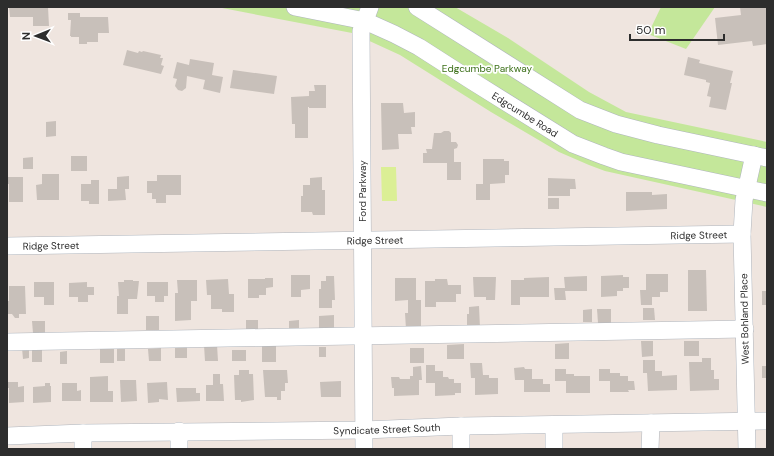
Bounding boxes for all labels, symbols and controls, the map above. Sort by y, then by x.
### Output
north arrow [16,16,56,56]
scale bar [630,16,724,42]
text: 50 m [636,22,665,38]
text: N [19,32,33,40]
park label: Edgcumbe Parkway [442,62,533,75]
street label: Edgcumbe Road [489,89,560,140]
street label: Ford Parkway [356,160,369,222]
street label: Ridge Street [670,228,727,242]
street label: Ridge Street [346,234,404,247]
street label: Ridge Street [23,239,80,253]
street label: West Bohland Place [737,273,752,365]
street label: Syndicate Street South [333,421,441,437]

